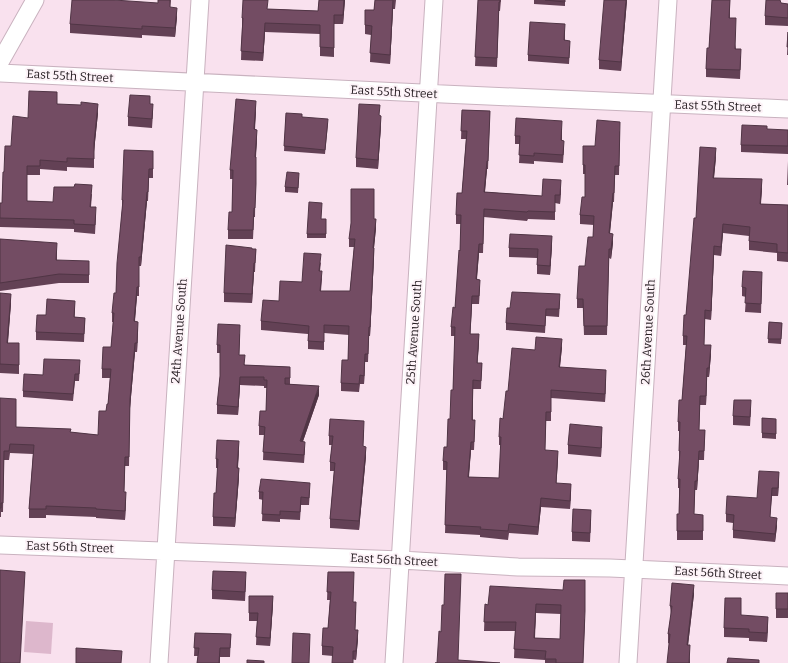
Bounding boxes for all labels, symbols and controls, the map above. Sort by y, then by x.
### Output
street label: East 55th Street [26,67,114,85]
street label: East 55th Street [350,83,438,101]
street label: East 55th Street [674,97,762,115]
street label: 24th Avenue South [168,277,190,384]
street label: 25th Avenue South [403,279,425,385]
street label: 26th Avenue South [638,279,658,385]
street label: East 56th Street [26,538,115,556]
street label: East 56th Street [350,551,439,569]
street label: East 56th Street [674,564,763,582]

